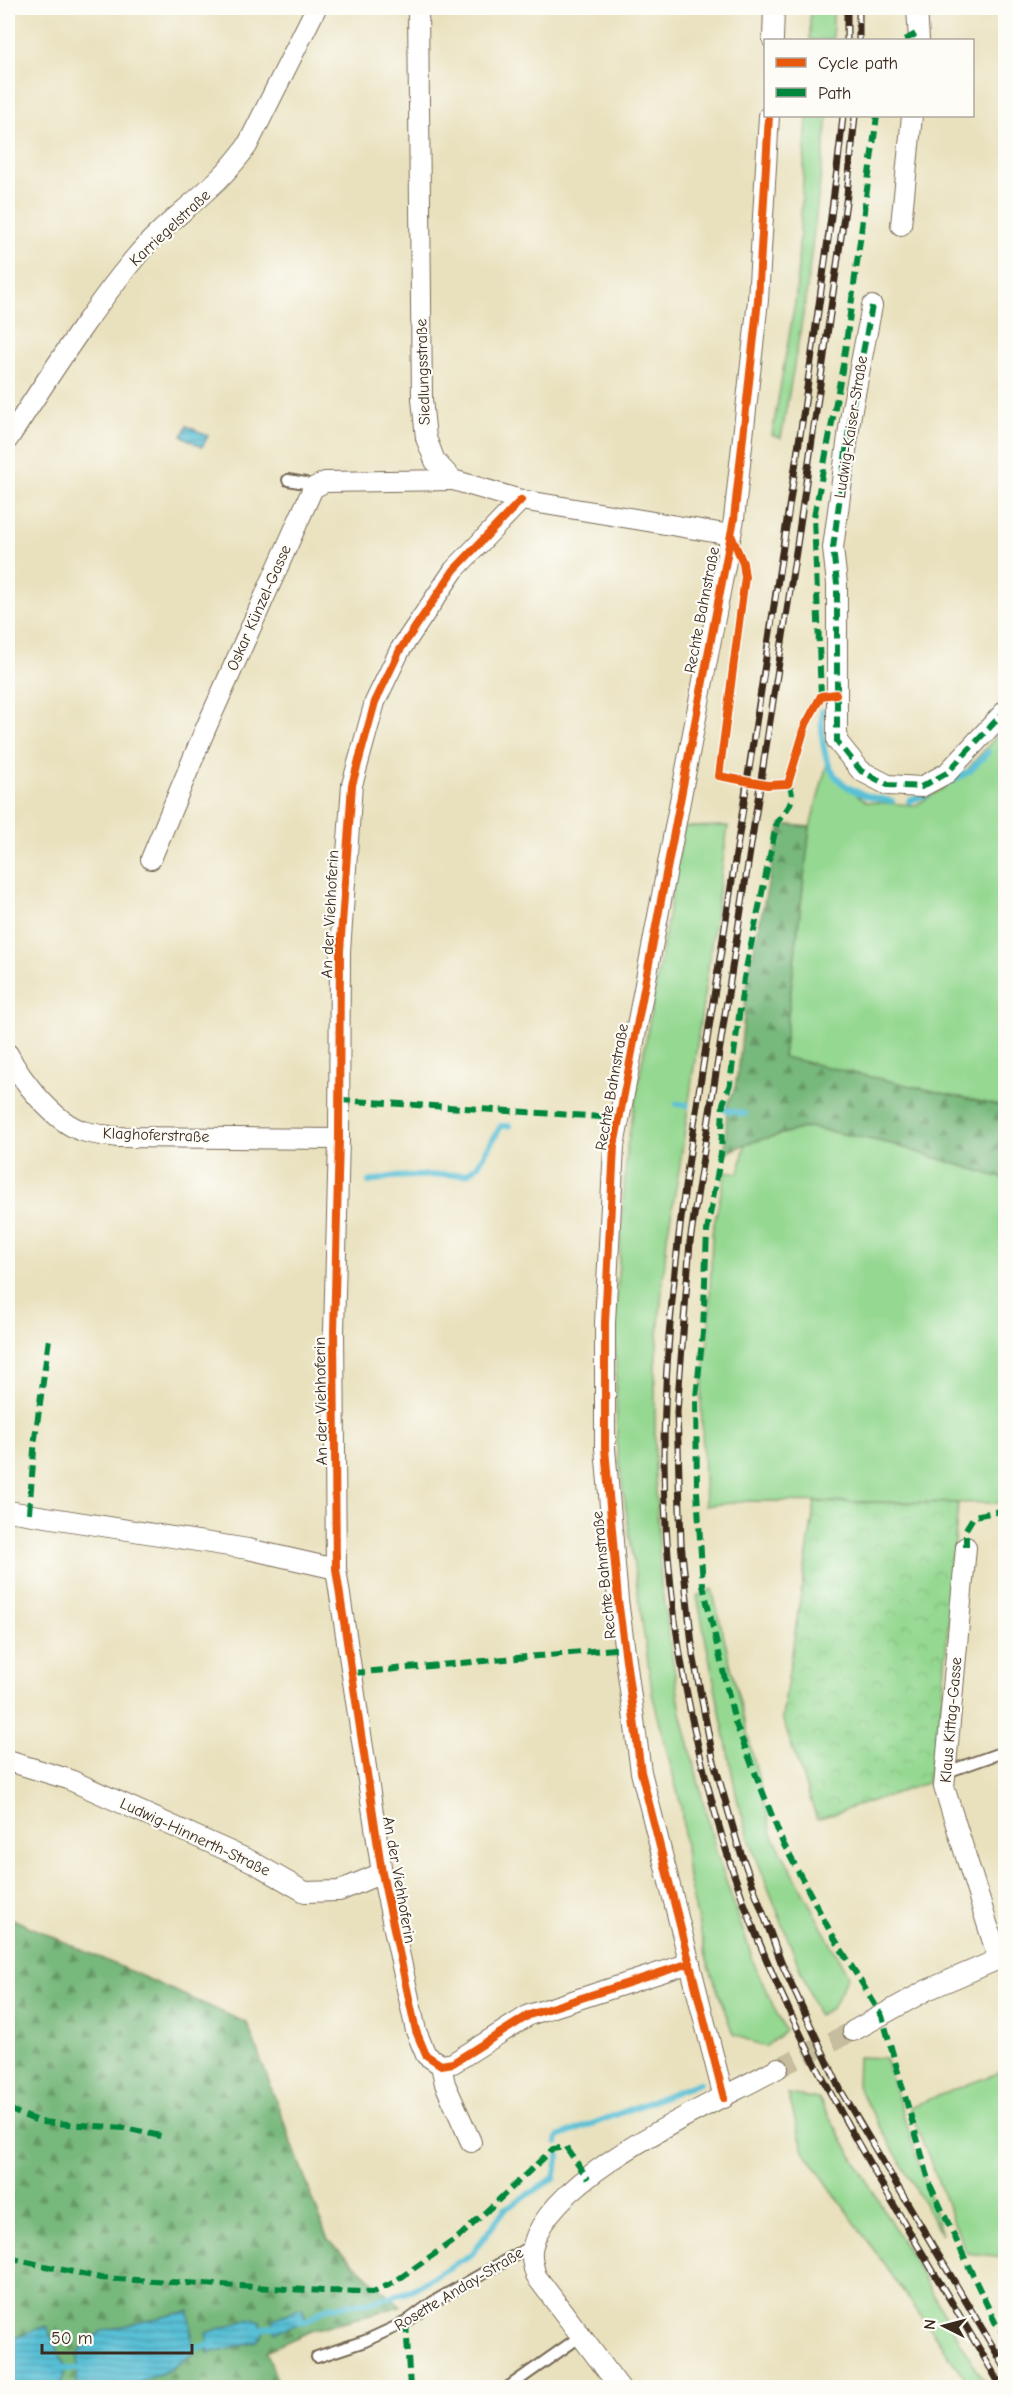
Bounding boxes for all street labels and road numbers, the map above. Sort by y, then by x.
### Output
street label: Karriegelstraße [126,186,214,270]
street label: Siedlungsstraße [412,318,434,426]
street label: Ludwig-Kaiser-Straße [831,354,871,500]
street label: Oskar Künzel-Gasse [223,542,295,674]
street label: Rechte Bahnstraße [681,545,723,675]
street label: An der Viehhoferin [318,849,342,979]
street label: Rechte Bahnstraße [592,1022,632,1152]
street label: Klaghoferstraße [102,1124,210,1146]
street label: An der Viehhoferin [311,1337,331,1465]
street label: Rechte Bahnstraße [588,1510,620,1640]
street label: Klaus Kittag-Gasse [937,1656,965,1784]
street label: Ludwig-Hinnerth-Straße [117,1794,273,1880]
street label: An der Viehhoferin [379,1815,419,1945]
street label: Rosette Anday-Straße [391,2243,527,2335]

